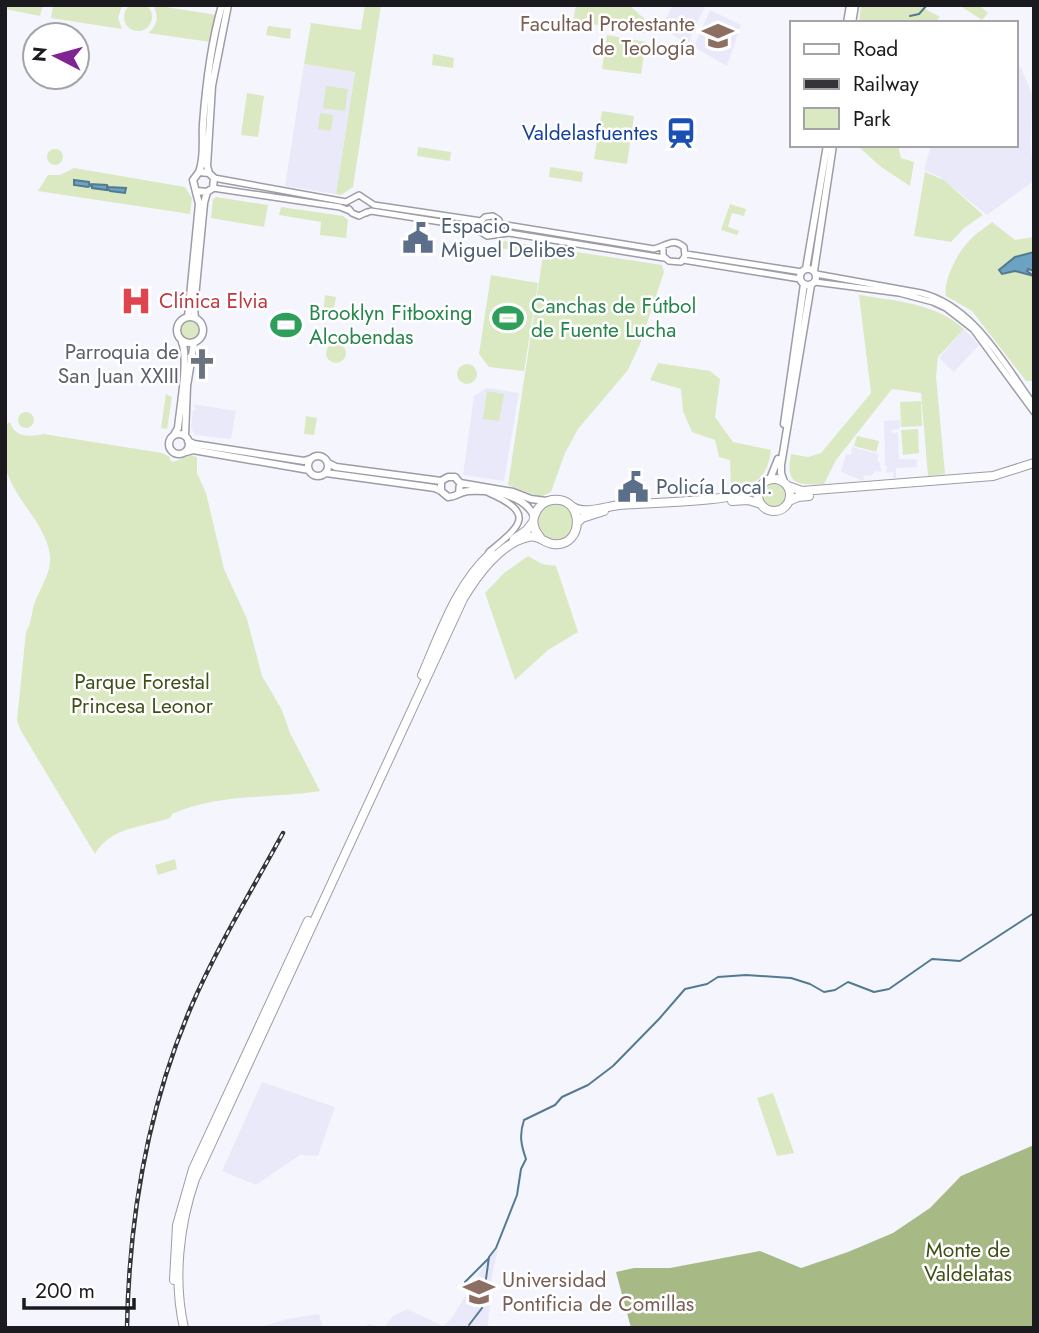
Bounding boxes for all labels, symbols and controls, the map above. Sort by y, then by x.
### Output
place label: Facultad Protestante de Teología [520,9,695,63]
school or university icon: Facultad Protestante de Teología [701,19,735,53]
north arrow [21,21,91,91]
legend [790,21,1018,147]
text: Road [853,34,898,64]
text: N [25,45,54,63]
text: Railway [853,69,919,99]
text: Park [853,104,891,134]
station icon: Valdelasfuentes [664,116,698,150]
place label: Valdelasfuentes [522,118,658,148]
place label: Espacio Miguel Delibes [441,211,575,265]
public building icon: Espacio Miguel Delibes [401,221,435,255]
hospital icon: Clínica Elvia [119,284,153,318]
place label: Clínica Elvia [159,286,268,316]
place label: Canchas de Fútbol de Fuente Lucha [531,291,696,345]
place label: Brooklyn Fitboxing Alcobendas [309,298,473,352]
sports icon: Canchas de Fútbol de Fuente Lucha [491,301,525,335]
sports icon: Brooklyn Fitboxing Alcobendas [269,308,303,342]
place label: Parroquia de San Juan XXIII [58,337,179,391]
church icon: Parroquia de San Juan XXIII [185,347,219,381]
public building icon: Policía Local. [616,470,650,504]
place label: Policía Local. [656,472,773,502]
park label: Parque Forestal Princesa Leonor [71,667,214,721]
park label: Monte de Valdelatas [924,1235,1012,1289]
place label: Universidad Pontificia de Comillas [502,1265,694,1319]
scale bar [24,1266,135,1310]
school or university icon: Universidad Pontificia de Comillas [462,1275,496,1309]
text: 200 m [35,1276,95,1306]

